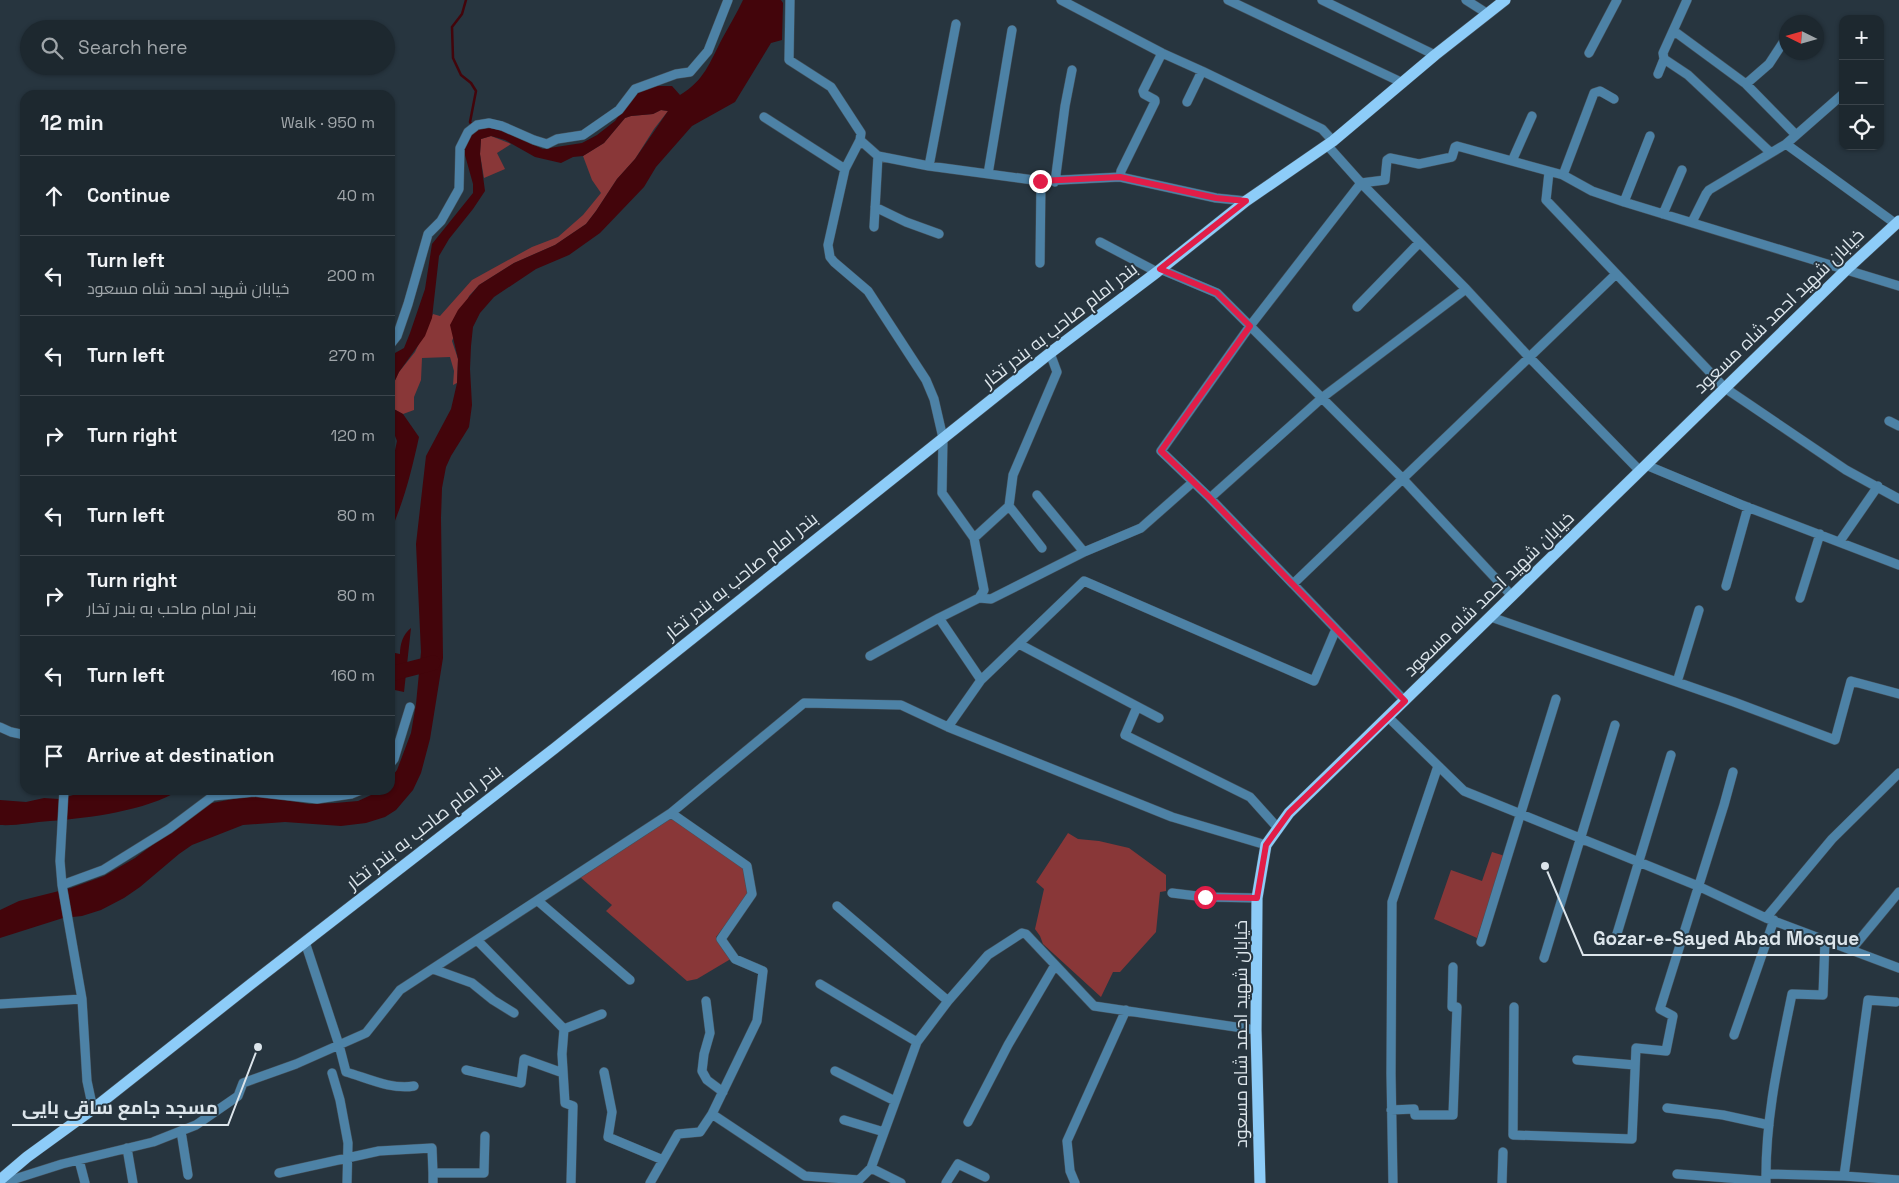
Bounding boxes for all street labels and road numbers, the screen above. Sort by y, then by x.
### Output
street label: خیابان شهید احمد شاه مسعود [1689,223,1869,398]
street label: بندر امام صاحب به بندر تخار [977,257,1143,394]
street label: خیابان شهید احمد شاه مسعود [1399,506,1579,681]
street label: بندر امام صاحب به بندر تخار [659,507,823,646]
street label: بندر امام صاحب به بندر تخار [341,759,507,896]
street label: خیابان شهید احمد شاه مسعود [1229,920,1252,1148]

